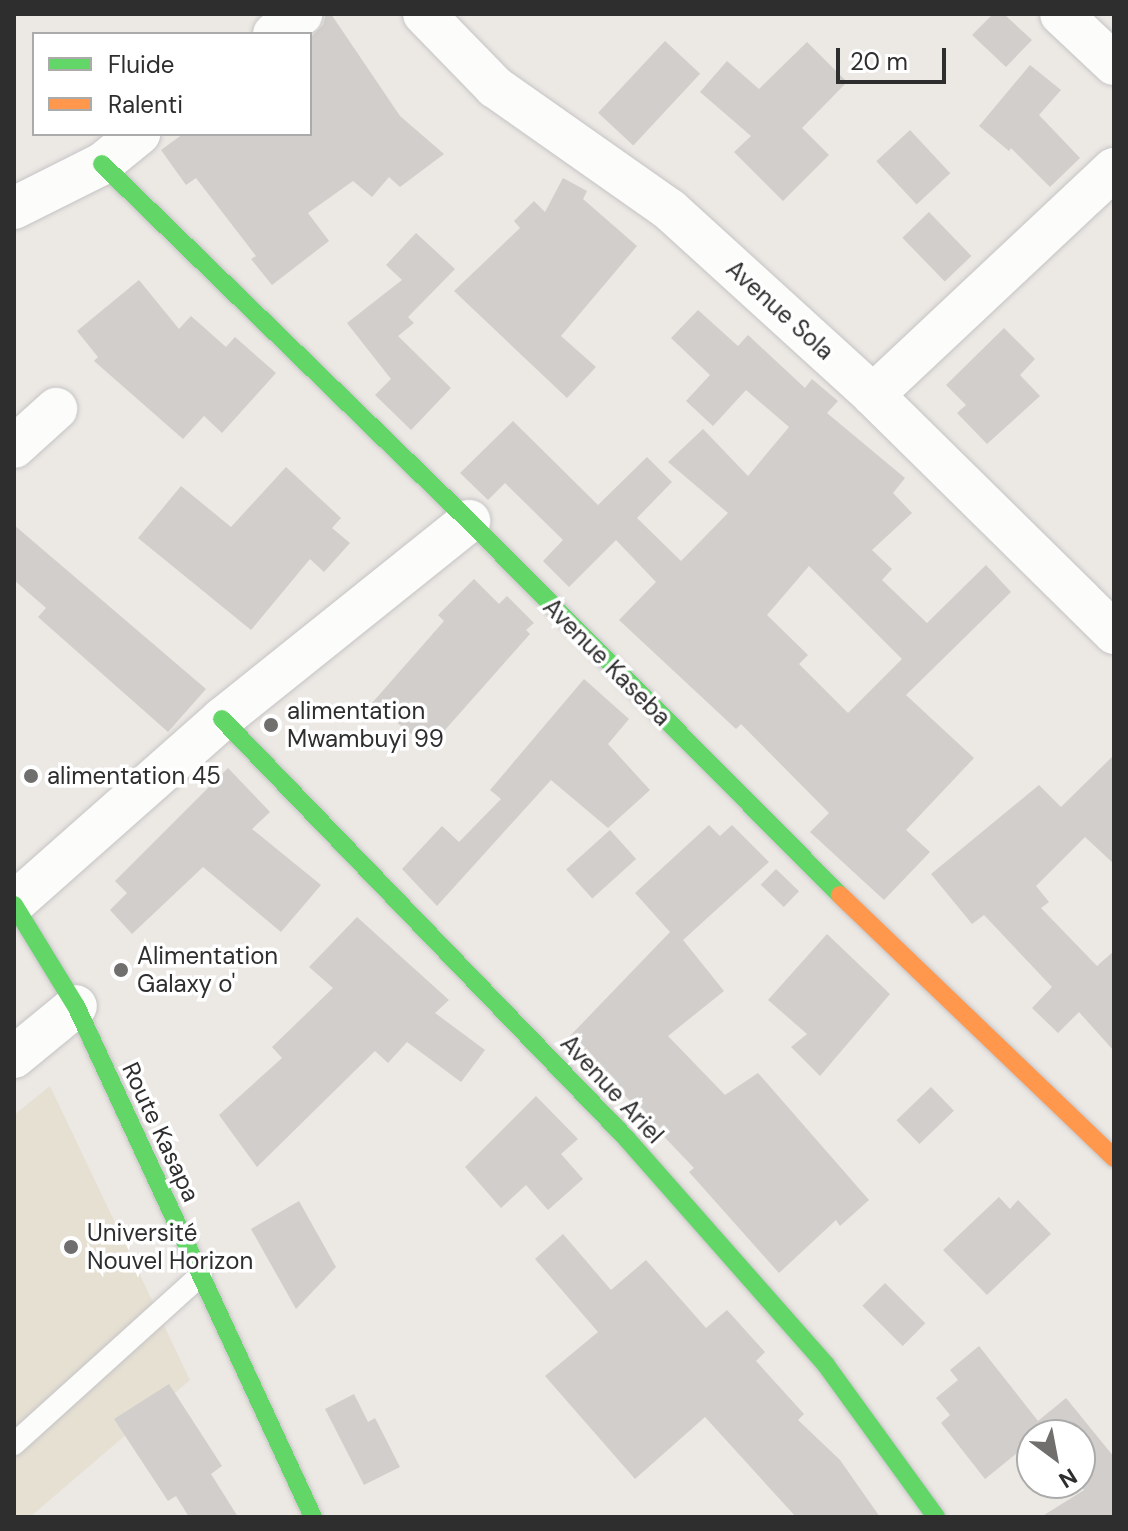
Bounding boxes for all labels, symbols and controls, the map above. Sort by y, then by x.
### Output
legend [32,32,312,136]
scale bar [840,32,950,82]
text: 20 m [850,46,908,77]
text: Fluide [108,49,174,80]
text: Ralenti [108,89,183,120]
street label: Avenue Sola [720,254,840,366]
street label: Avenue Kaseba [537,592,677,732]
place label: alimentation Mwambuyi 99 [287,697,444,753]
marker: alimentation Mwambuyi 99 [262,716,280,734]
place label: alimentation 45 [47,762,221,790]
marker: alimentation 45 [22,767,40,785]
place label: Alimentation Galaxy o' [137,942,278,998]
marker: Alimentation Galaxy o' [112,961,130,979]
street label: Avenue Ariel [555,1029,669,1149]
street label: Route Kasapa [116,1058,206,1206]
place label: Université Nouvel Horizon [87,1219,253,1275]
marker: Université Nouvel Horizon [62,1238,80,1256]
north arrow [1016,1419,1096,1499]
text: N [1053,1462,1082,1495]

